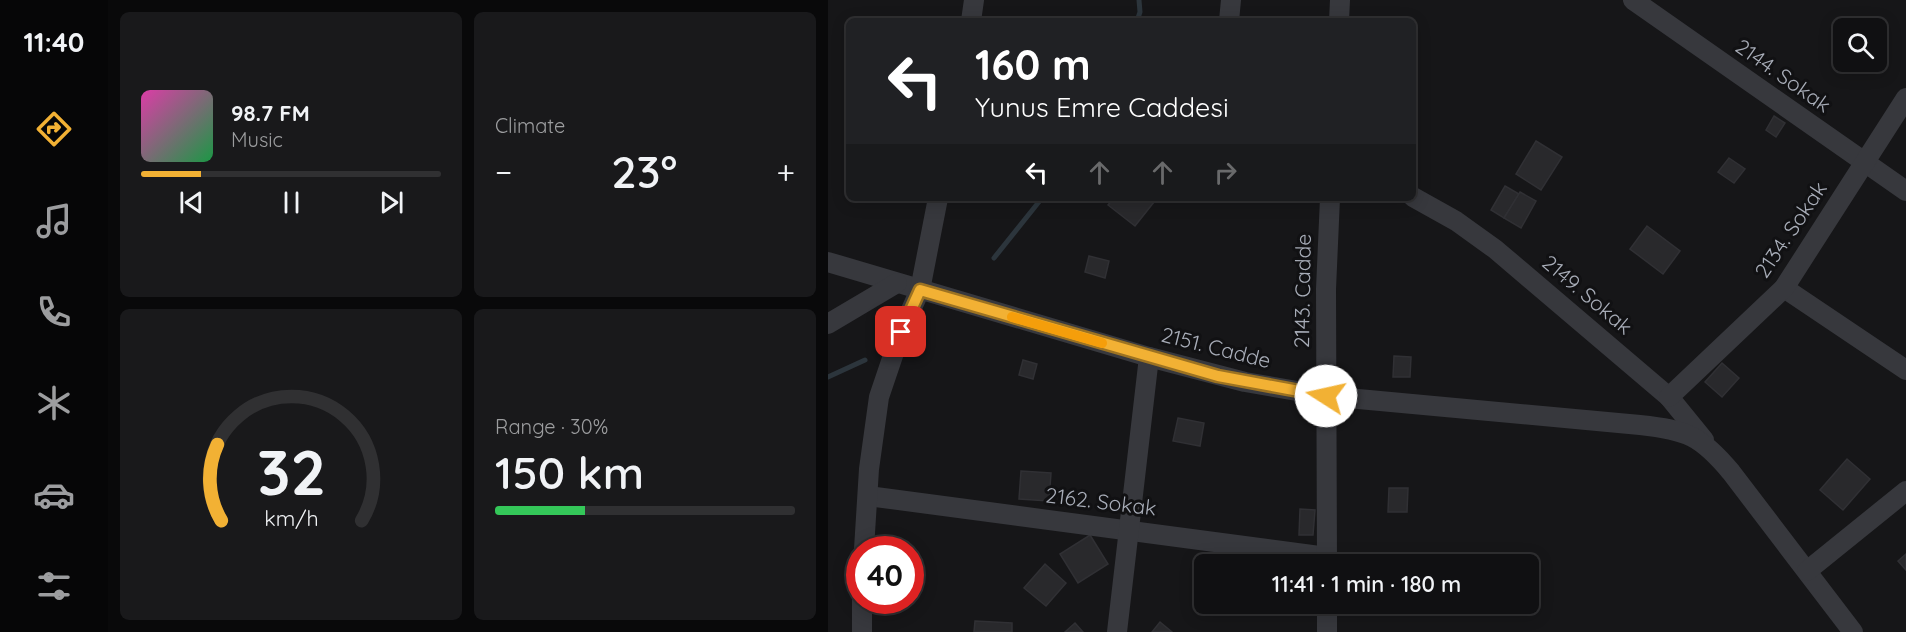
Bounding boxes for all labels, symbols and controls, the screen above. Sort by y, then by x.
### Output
map controls [1833,18,1887,72]
button: search [1833,18,1887,72]
text: 11:40 [24,25,84,59]
street label: 2144. Sokak [1731,33,1836,117]
text: 160 m [975,38,1091,91]
icon: left [876,42,954,120]
text: Yunus Emre Caddesi [975,90,1229,124]
text: 98.7 FM [231,99,310,127]
icon: directions [33,108,75,150]
text: Climate [495,113,565,138]
text: Music [231,127,283,152]
text: 23° [611,143,677,199]
text: − [495,151,512,192]
text: + [776,151,795,192]
icon: left [1020,156,1053,189]
icon: ahead [1083,156,1116,189]
icon: ahead [1146,156,1179,189]
icon: right [1209,156,1242,189]
street label: 2134. Sokak [1748,176,1832,283]
icon: previous [175,186,208,219]
icon: pause [275,186,308,219]
icon: next [375,186,408,219]
icon: music [33,200,75,242]
street label: 2143. Cadde [1288,234,1316,348]
street label: 2149. Sokak [1537,249,1638,339]
icon: phone [33,291,75,333]
pin [875,306,926,357]
icon: arrive [884,315,917,348]
street label: 2151. Cadde [1159,321,1274,373]
position arrow [1294,364,1358,428]
icon: climate [33,382,75,424]
text: Range · 30% [495,414,608,439]
text: 32 [256,433,326,511]
text: 150 km [495,444,644,500]
icon: car [33,474,75,516]
street label: 2162. Sokak [1044,481,1158,521]
text: km/h [264,506,318,532]
speed limit sign: 40 [846,536,924,614]
icon: filters [33,565,75,607]
text: 11:41 · 1 min · 180 m [1272,570,1461,598]

